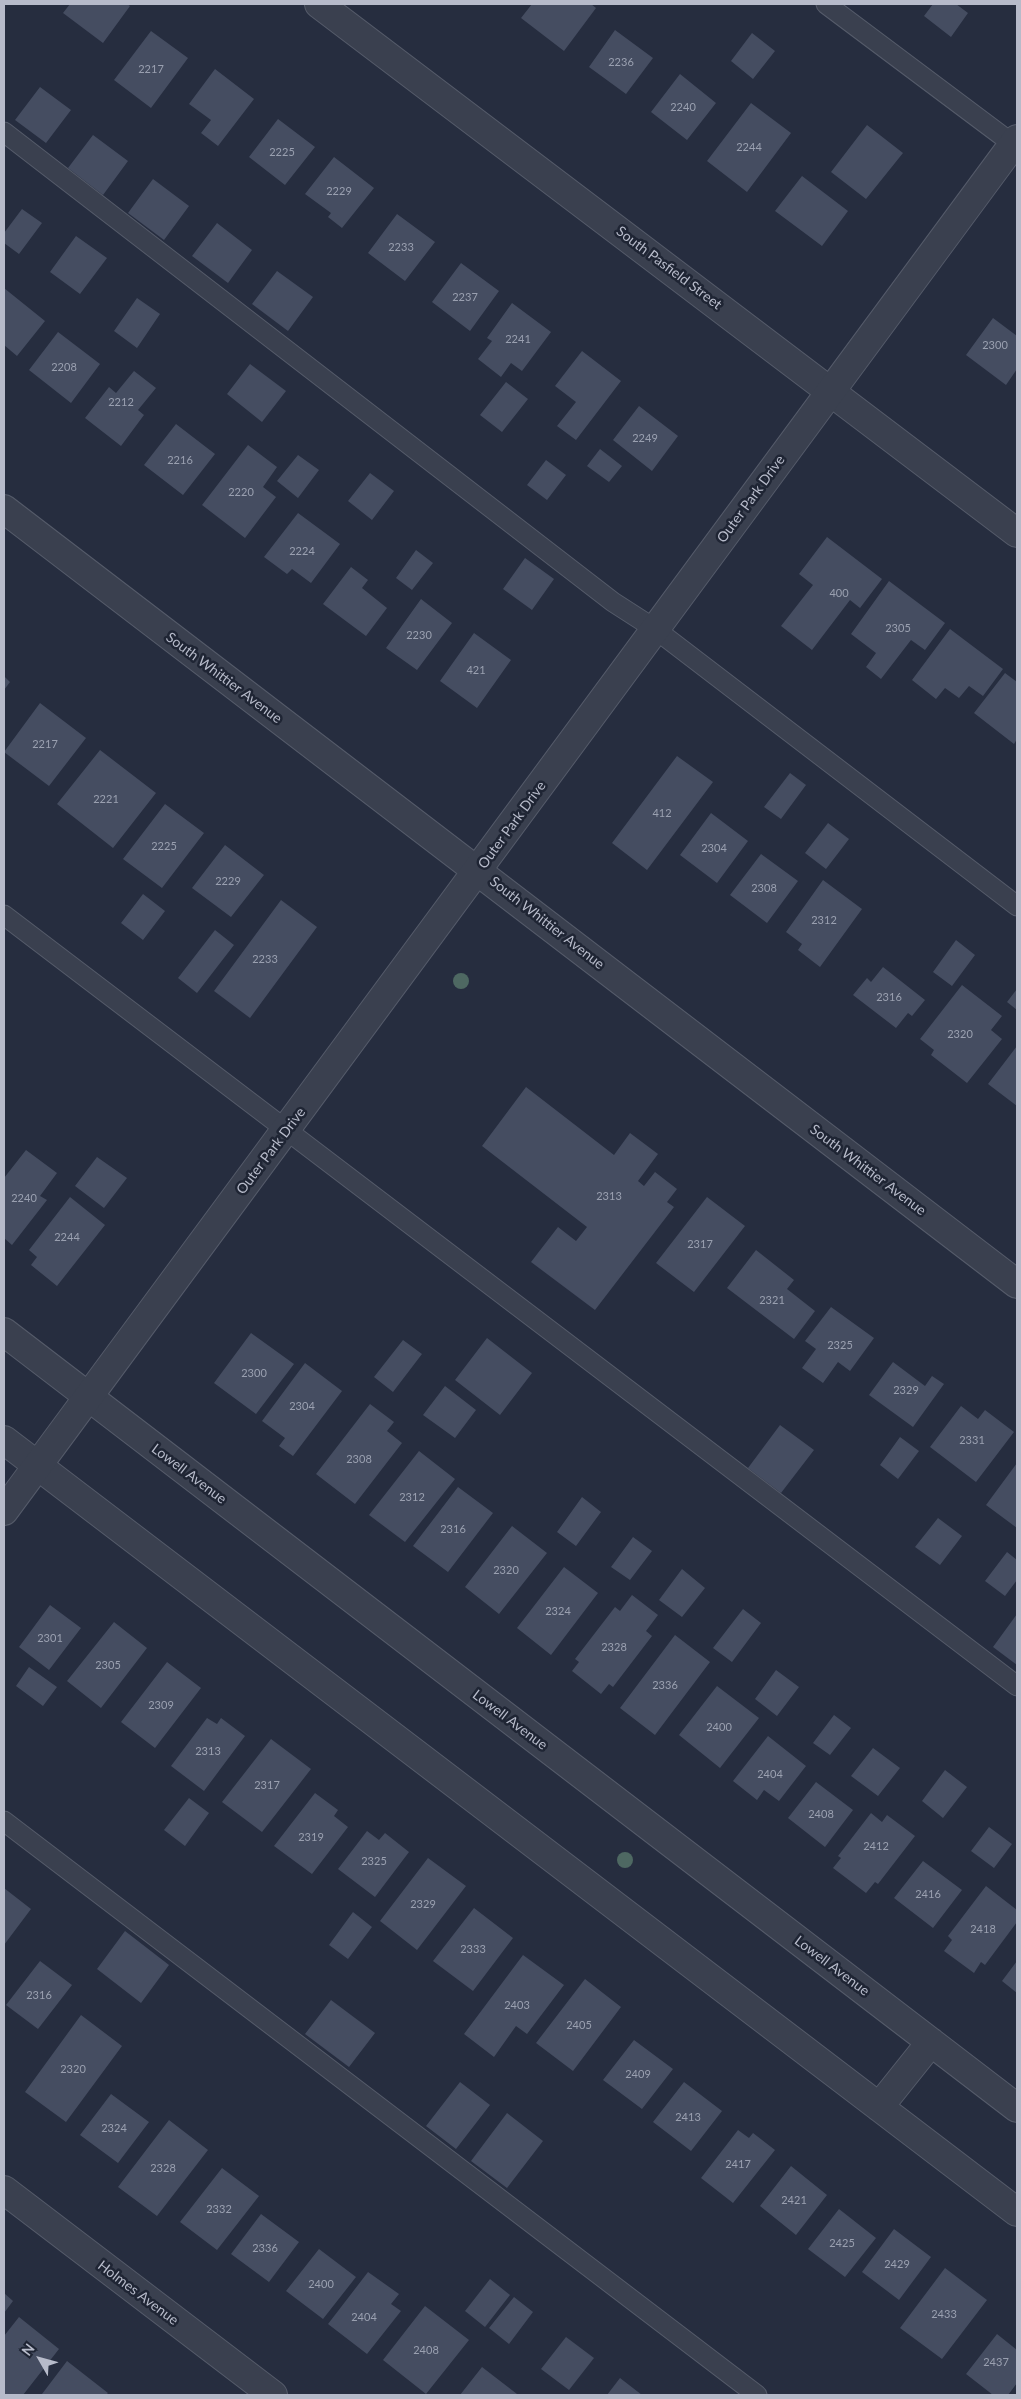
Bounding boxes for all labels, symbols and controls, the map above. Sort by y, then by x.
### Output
house number: 2236 [608,55,634,69]
house number: 2217 [138,62,164,76]
house number: 2240 [670,100,696,114]
house number: 2244 [736,140,762,154]
house number: 2225 [269,145,295,159]
house number: 2229 [326,184,352,198]
street label: South Pasfield Street [613,223,725,313]
house number: 2233 [388,240,414,254]
house number: 2237 [452,290,478,304]
house number: 2241 [505,332,531,346]
house number: 2300 [982,338,1008,352]
house number: 2208 [51,360,77,374]
house number: 2212 [108,395,134,409]
house number: 2249 [632,431,658,445]
street label: Outer Park Drive [714,452,788,546]
house number: 2216 [167,453,193,467]
house number: 2220 [228,485,254,499]
house number: 2224 [289,544,315,558]
house number: 400 [829,586,849,600]
house number: 2305 [885,621,911,635]
house number: 2230 [406,628,432,642]
street label: South Whittier Avenue [163,629,285,727]
house number: 421 [466,663,486,677]
house number: 2217 [32,737,58,751]
street label: Outer Park Drive [475,778,549,872]
house number: 2221 [93,792,119,806]
house number: 412 [652,806,672,820]
house number: 2225 [151,839,177,853]
house number: 2304 [701,841,727,855]
street label: South Whittier Avenue [486,873,608,973]
house number: 2229 [215,874,241,888]
house number: 2308 [751,881,777,895]
house number: 2312 [811,913,837,927]
house number: 2233 [252,952,278,966]
house number: 2316 [876,990,902,1004]
house number: 2320 [947,1027,973,1041]
street label: Outer Park Drive [233,1104,309,1198]
street label: South Whittier Avenue [807,1121,929,1219]
house number: 2313 [596,1189,622,1203]
house number: 2240 [11,1191,37,1205]
house number: 2244 [54,1230,80,1244]
house number: 2317 [687,1237,713,1251]
house number: 2321 [759,1293,785,1307]
house number: 2325 [827,1338,853,1352]
house number: 2300 [241,1366,267,1380]
house number: 2329 [893,1383,919,1397]
house number: 2304 [289,1399,315,1413]
house number: 2331 [959,1433,985,1447]
street label: Lowell Avenue [148,1440,230,1508]
house number: 2308 [346,1452,372,1466]
house number: 2312 [399,1490,425,1504]
house number: 2316 [440,1522,466,1536]
house number: 2320 [493,1563,519,1577]
house number: 2324 [545,1604,571,1618]
house number: 2301 [37,1631,63,1645]
house number: 2328 [601,1640,627,1654]
house number: 2305 [95,1658,121,1672]
house number: 2336 [652,1678,678,1692]
street label: Lowell Avenue [469,1686,551,1754]
house number: 2309 [148,1698,174,1712]
house number: 2400 [706,1720,732,1734]
house number: 2313 [195,1744,221,1758]
house number: 2404 [757,1767,783,1781]
house number: 2317 [254,1778,280,1792]
house number: 2408 [808,1807,834,1821]
house number: 2319 [298,1830,324,1844]
house number: 2412 [863,1839,889,1853]
house number: 2325 [361,1854,387,1868]
house number: 2416 [915,1887,941,1901]
house number: 2329 [410,1897,436,1911]
house number: 2418 [970,1922,996,1936]
street label: Lowell Avenue [791,1932,873,2000]
house number: 2333 [460,1942,486,1956]
house number: 2316 [26,1988,52,2002]
house number: 2403 [504,1998,530,2012]
house number: 2405 [566,2018,592,2032]
house number: 2320 [60,2062,86,2076]
house number: 2409 [625,2067,651,2081]
house number: 2413 [675,2110,701,2124]
house number: 2324 [101,2121,127,2135]
house number: 2417 [725,2157,751,2171]
house number: 2328 [150,2161,176,2175]
house number: 2421 [781,2193,807,2207]
house number: 2332 [206,2202,232,2216]
house number: 2425 [829,2236,855,2250]
house number: 2336 [252,2241,278,2255]
street label: Holmes Avenue [94,2257,182,2329]
house number: 2429 [884,2257,910,2271]
house number: 2400 [308,2277,334,2291]
house number: 2433 [931,2307,957,2321]
house number: 2404 [351,2310,377,2324]
north arrow [15,2334,65,2384]
text: N [18,2340,38,2359]
house number: 2408 [413,2343,439,2357]
house number: 2437 [983,2355,1009,2369]

